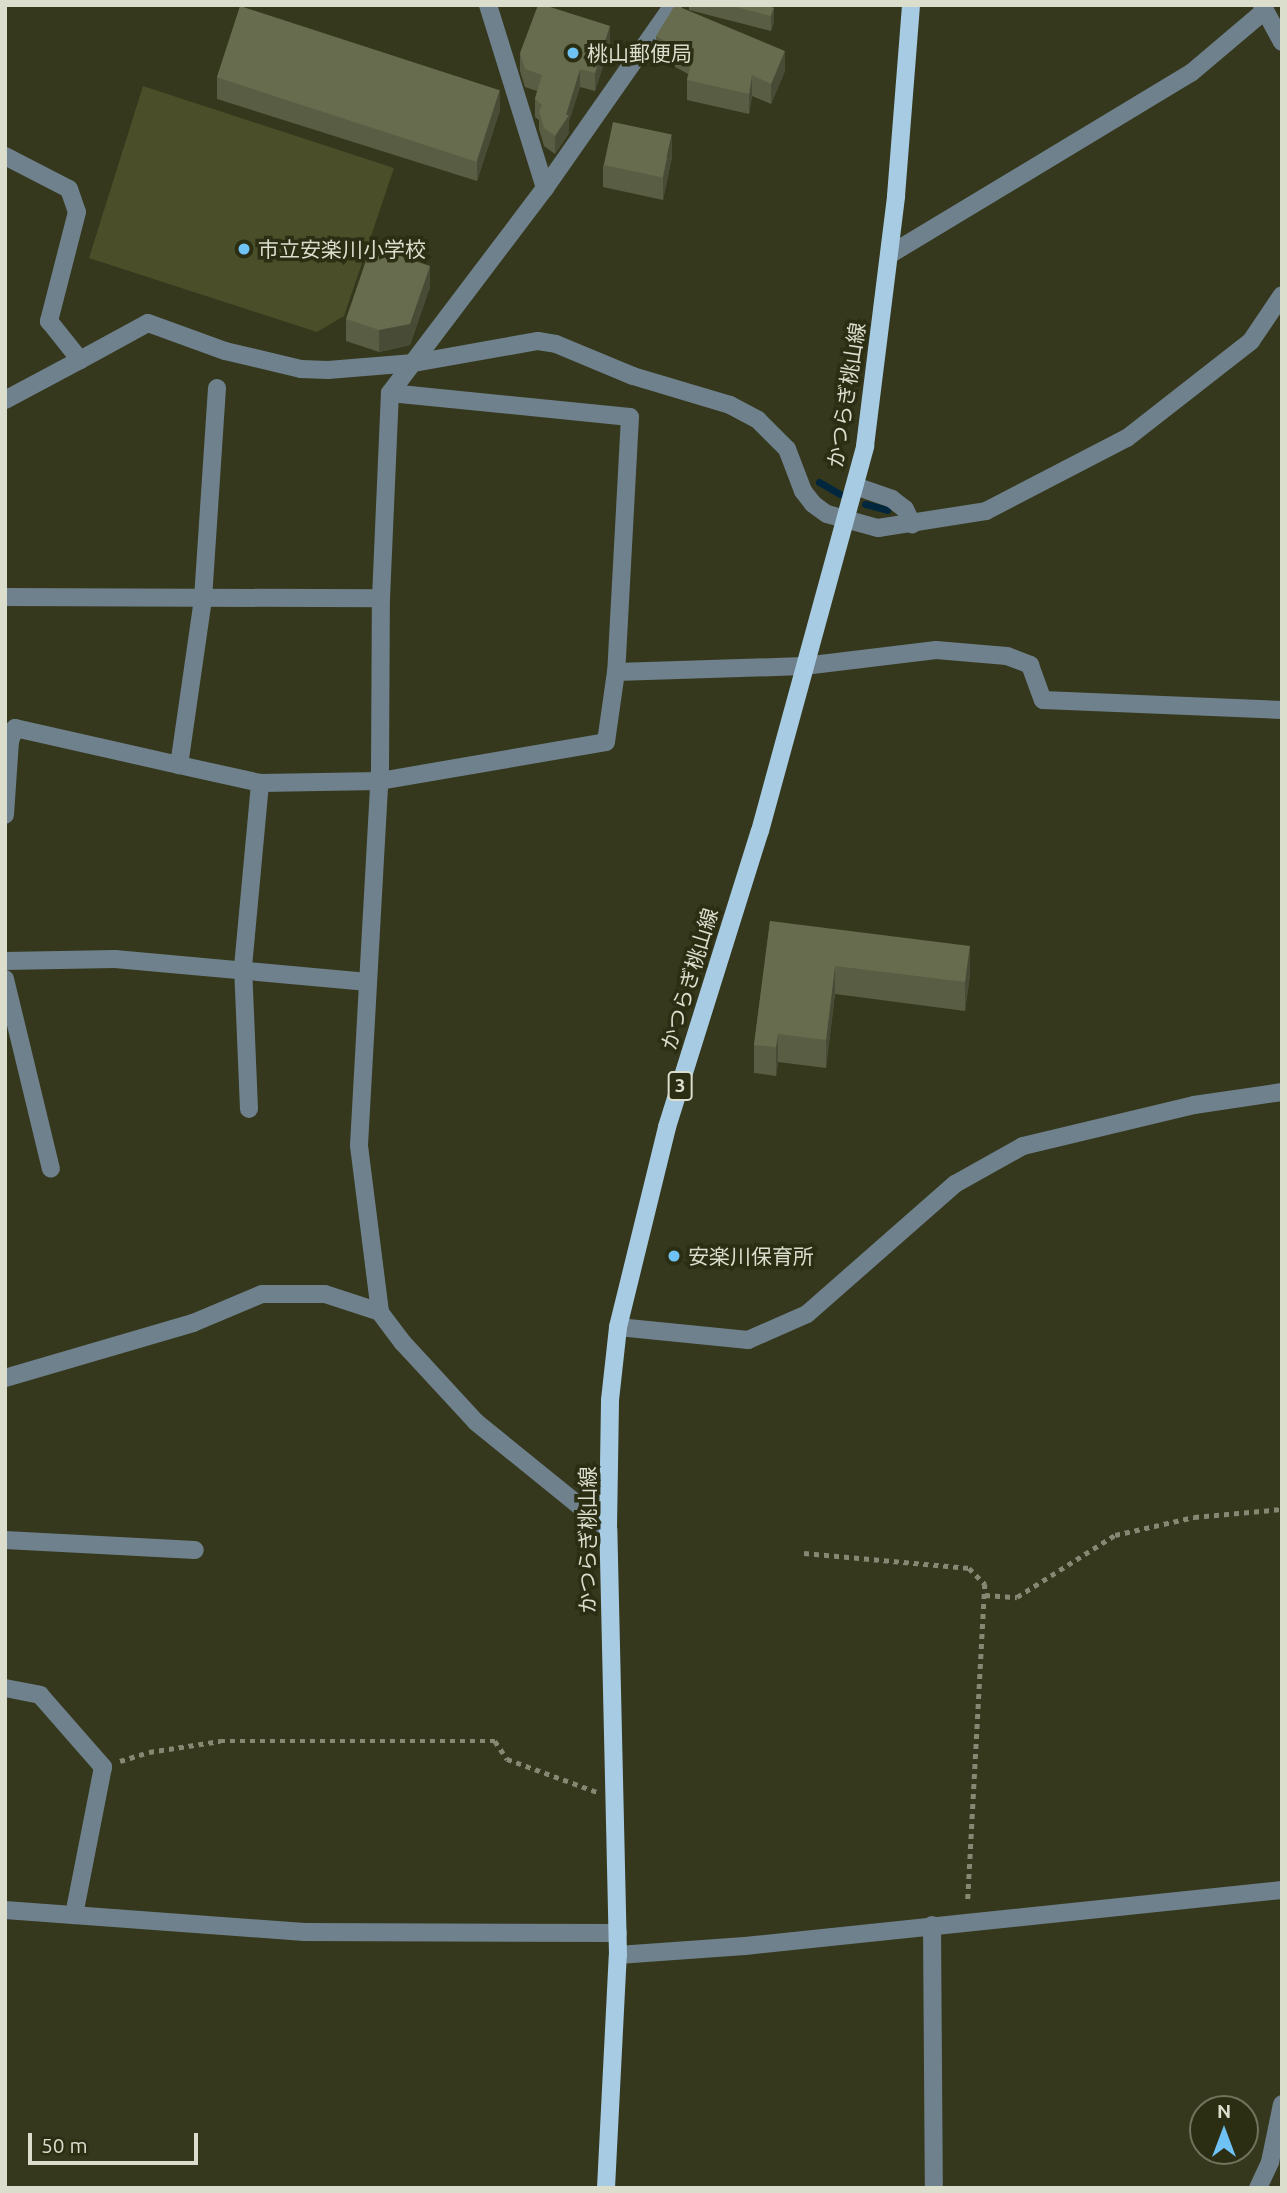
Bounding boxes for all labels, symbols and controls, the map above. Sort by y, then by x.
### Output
place label: 桃山郵便局 [587,40,692,66]
marker: 桃山郵便局 [565,45,581,61]
place label: 市立安楽川小学校 [258,236,426,262]
marker: 市立安楽川小学校 [236,241,252,257]
street label: かつらぎ桃山線 [822,320,870,470]
street label: かつらぎ桃山線 [655,905,723,1053]
road number: 3 [666,1070,694,1102]
place label: 安楽川保育所 [688,1243,814,1269]
marker: 安楽川保育所 [666,1248,682,1264]
street label: かつらぎ桃山線 [574,1467,600,1613]
north arrow [1189,2095,1259,2165]
text: N [1217,2100,1231,2122]
scale bar [32,2120,201,2164]
text: 50 m [41,2133,88,2157]

